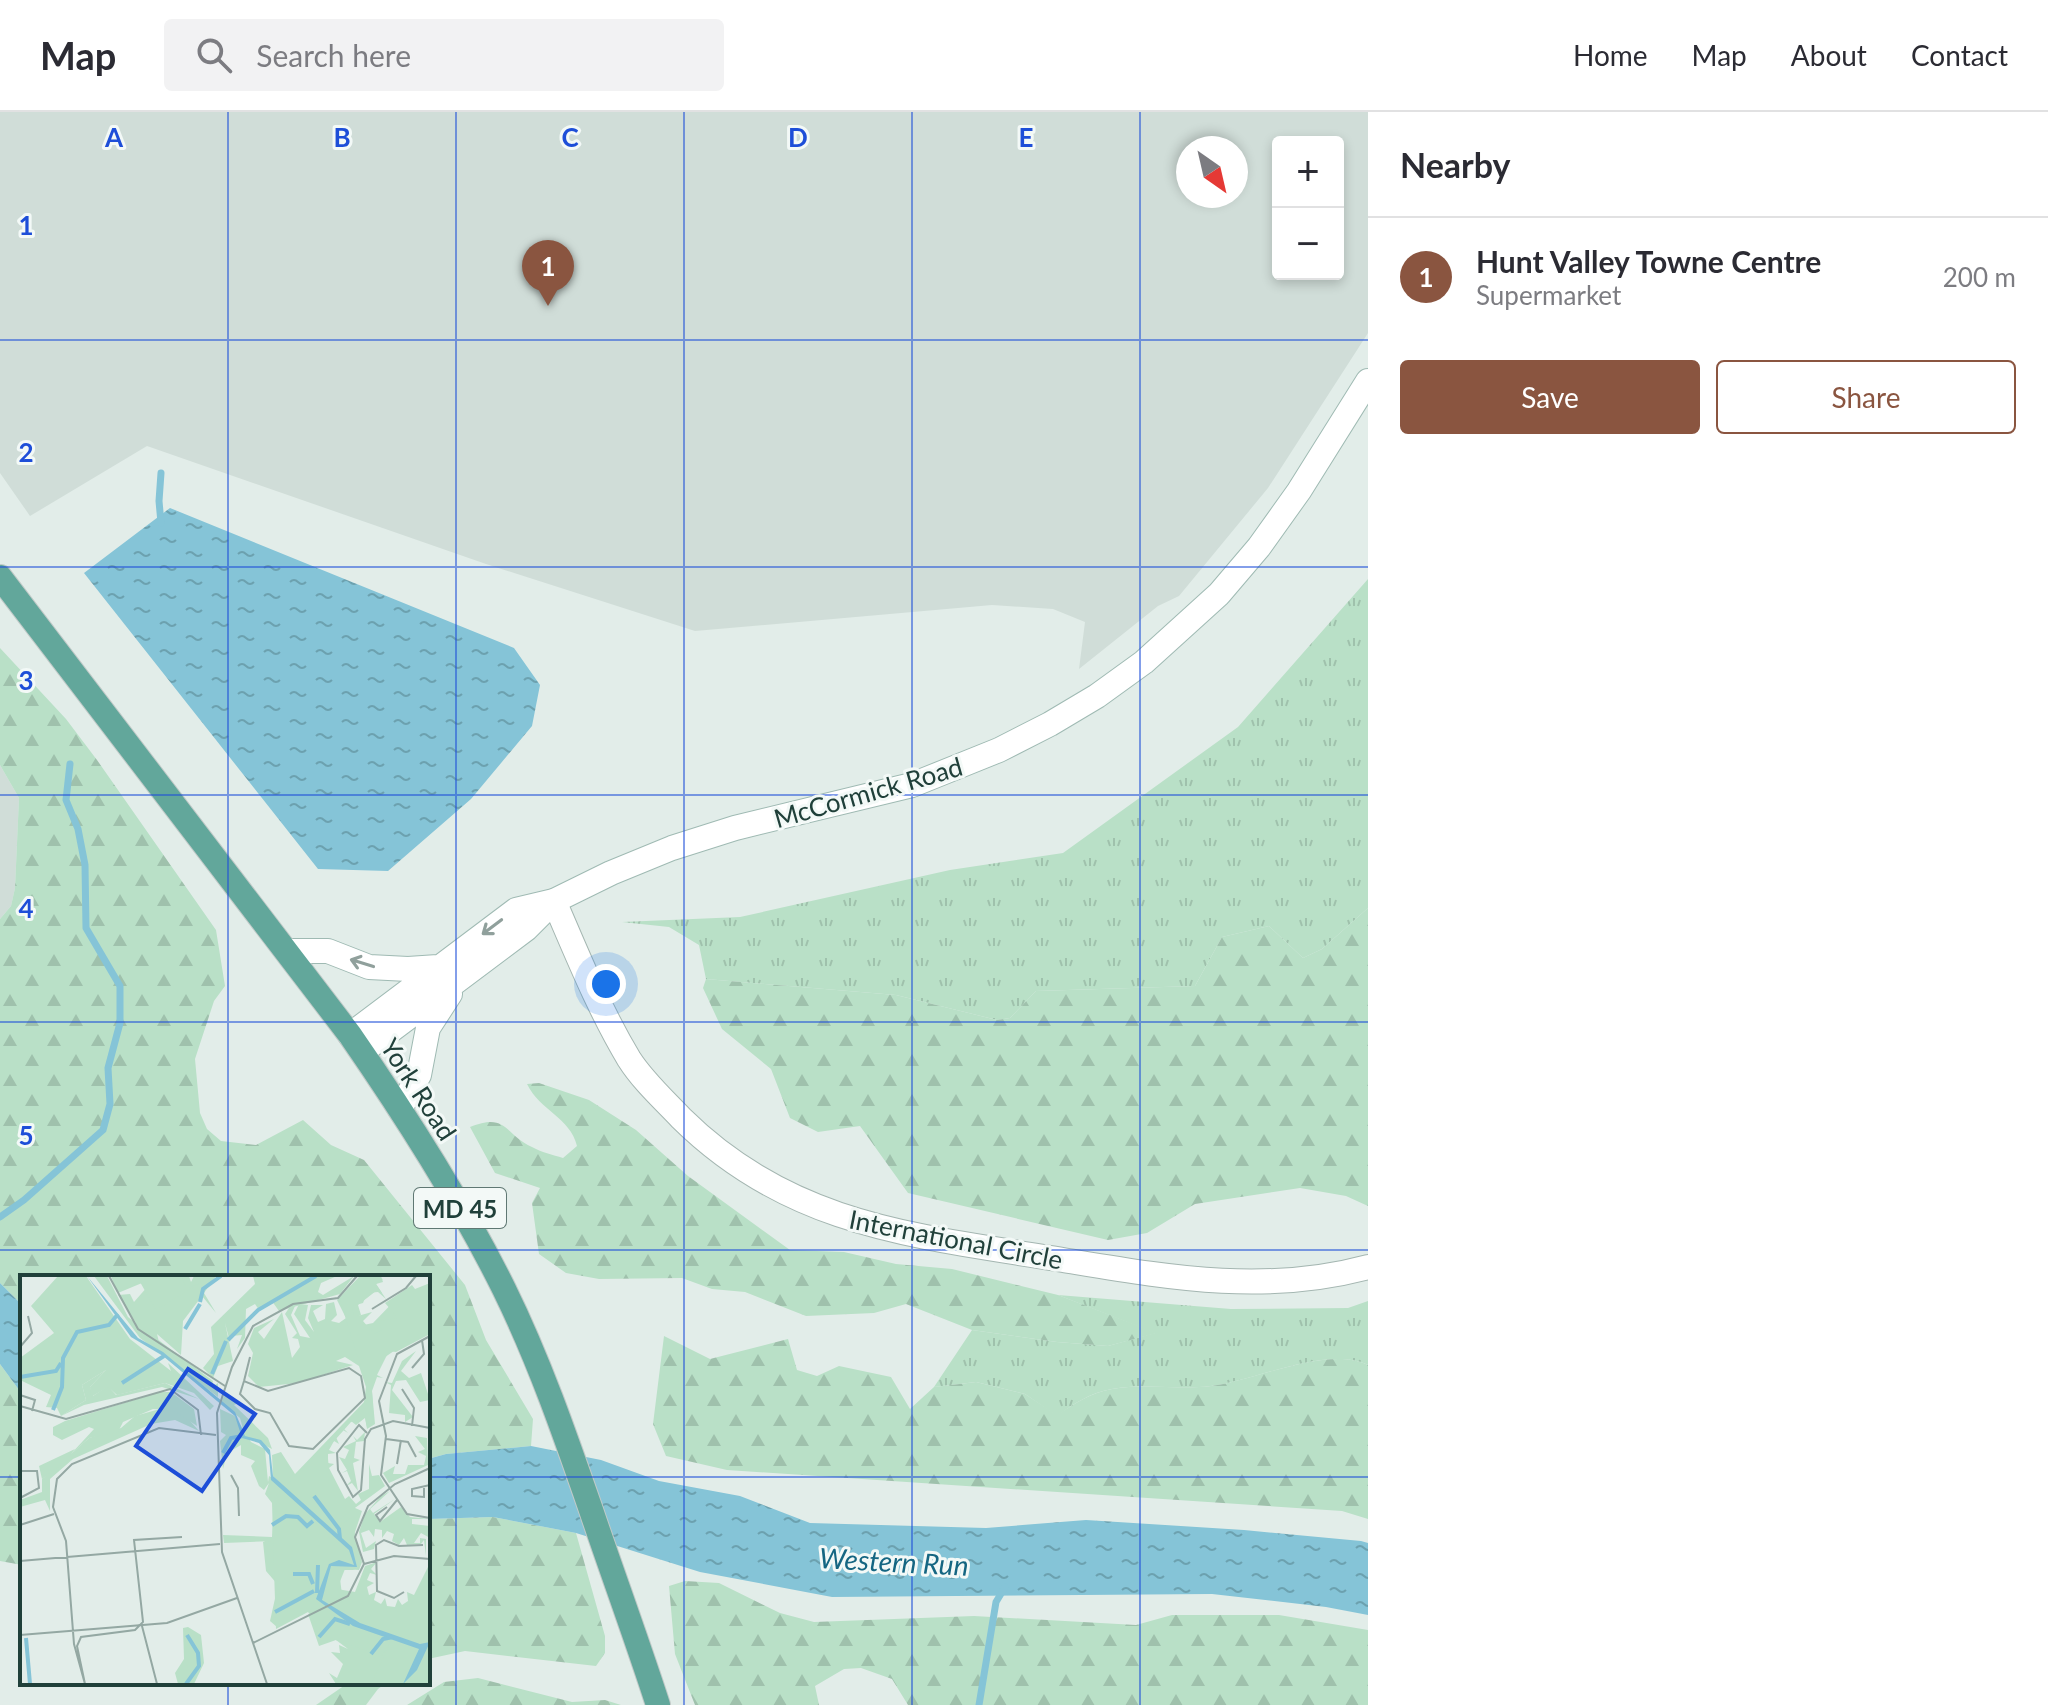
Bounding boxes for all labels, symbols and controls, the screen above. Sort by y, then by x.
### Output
search box [164,19,724,91]
text: Map [40,32,116,78]
icon: search [192,33,236,77]
text: Search here [256,37,411,73]
text: Home [1573,38,1648,72]
text: Map [1692,38,1747,72]
text: About [1791,38,1867,72]
text: Contact [1911,38,2008,72]
text: A [104,121,124,153]
text: B [333,121,351,153]
text: C [561,121,579,153]
text: D [788,121,808,153]
text: E [1019,121,1033,153]
north arrow [1176,136,1248,208]
map controls [1272,136,1344,280]
button: + [1272,136,1344,208]
text: Nearby [1400,144,1511,185]
button: − [1272,208,1344,280]
text: 1 [18,209,34,241]
pin: 1 [522,240,574,306]
text: Hunt Valley Towne Centre [1476,243,1821,279]
text: 1 [1418,261,1434,293]
text: 200 m [1943,261,2016,293]
text: Supermarket [1476,279,1621,311]
button: Save [1400,360,1700,434]
button: Share [1716,360,2016,434]
text: 2 [18,436,34,468]
text: 3 [18,664,34,696]
street label: McCormick Road [770,750,966,834]
text: 4 [18,892,34,924]
one-way arrow [482,918,504,935]
one-way arrow [349,955,375,970]
your location [586,964,626,1004]
street label: York Road [374,1032,464,1146]
text: 5 [18,1119,34,1151]
road number: MD 45 [414,1188,506,1228]
street label: International Circle [846,1203,1066,1275]
inset map [20,1275,430,1685]
water label: Western Run [819,1540,969,1582]

